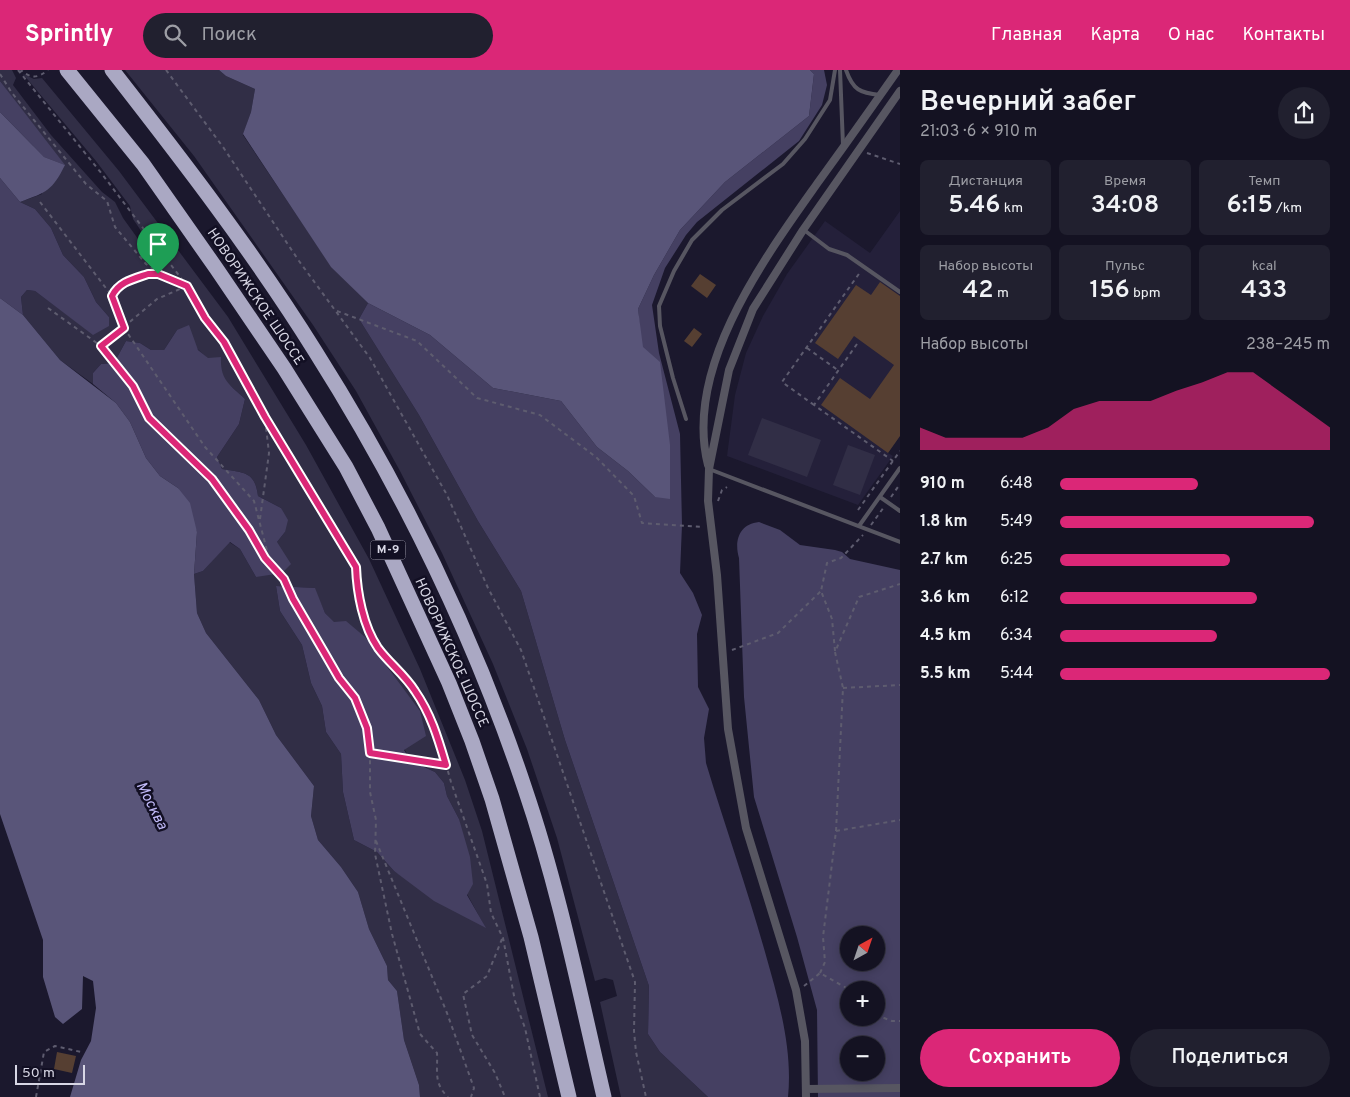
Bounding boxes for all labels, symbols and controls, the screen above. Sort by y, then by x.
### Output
search box [143,13,493,58]
text: Sprintly [25,20,113,50]
icon: search [161,21,189,49]
text: Поиск [201,23,257,47]
text: Главная [991,24,1062,47]
text: Карта [1090,24,1140,47]
text: О нас [1168,24,1214,47]
text: Контакты [1242,24,1325,47]
text: Вечерний забег [920,85,1136,121]
button: share [1278,87,1330,139]
text: 21:03 · 6 × 910 m [920,122,1037,142]
text: Дистанция [948,173,1023,190]
text: Время [1104,173,1146,190]
text: Темп [1248,173,1280,190]
text: 5.46 [948,190,1001,222]
text: 34:08 [1091,190,1159,222]
text: 6:15 [1226,190,1273,222]
text: km [1001,200,1023,217]
text: /km [1273,200,1302,217]
pin [137,223,179,274]
street label: НОВОРИЖСКОЕ ШОССЕ [203,225,307,369]
icon: arrive [144,230,172,258]
text: Набор высоты [938,258,1033,275]
text: Пульс [1105,258,1145,275]
text: kcal [1252,258,1277,275]
text: 42 [962,275,994,307]
text: 156 [1089,275,1130,307]
text: 433 [1241,275,1287,307]
text: m [994,285,1009,302]
text: bpm [1130,285,1161,302]
text: Набор высоты [920,335,1028,355]
text: 238–245 m [1246,335,1330,355]
text: 910 m [920,474,965,494]
text: 6:48 [1000,474,1033,494]
text: 1.8 km [920,512,967,532]
text: 5:49 [1000,512,1033,532]
road number: М-9 [370,540,406,560]
text: 2.7 km [920,550,968,570]
text: 6:25 [1000,550,1033,570]
street label: НОВОРИЖСКОЕ ШОССЕ [410,576,492,730]
text: 3.6 km [920,588,970,608]
text: 6:12 [1000,588,1029,608]
text: 4.5 km [920,626,971,646]
text: 6:34 [1000,626,1033,646]
text: 5.5 km [920,664,970,684]
text: 5:44 [1000,664,1033,684]
water label: Москва [131,779,171,833]
north arrow [840,926,885,971]
map controls [840,926,885,1081]
button: + [840,981,885,1026]
button: Сохранить [920,1029,1120,1087]
button: Поделиться [1130,1029,1330,1087]
button: − [840,1036,885,1081]
scale bar [15,1062,85,1085]
text: 50 m [22,1065,55,1082]

